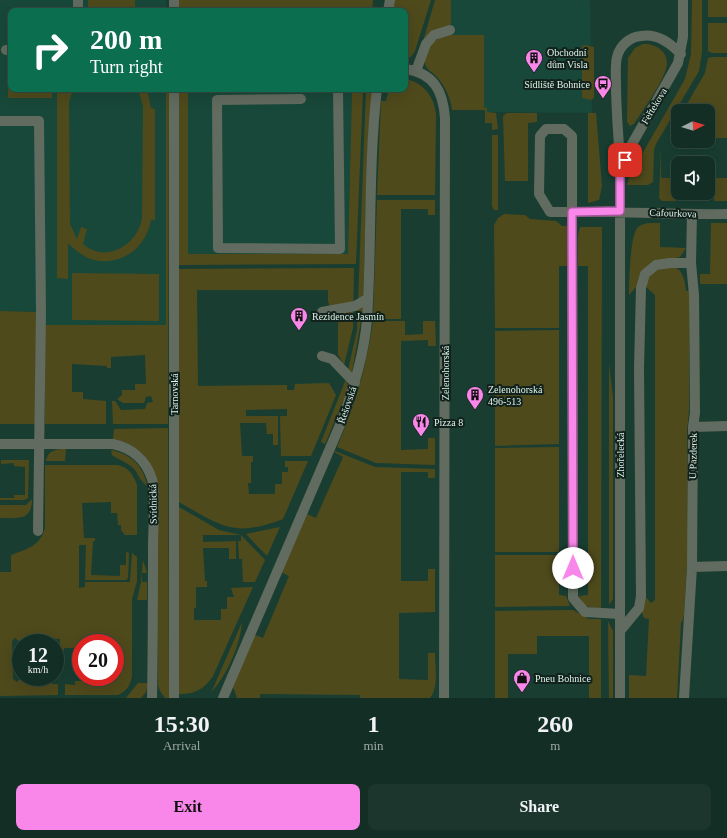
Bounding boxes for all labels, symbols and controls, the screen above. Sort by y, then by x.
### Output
icon: right [24,24,76,76]
text: 200 m [90,24,162,55]
place label: Obchodní dům Visla [547,47,588,70]
building icon: Obchodní dům Visla [524,48,544,73]
text: Turn right [90,57,163,77]
bus stop icon: Sídliště Bohnice [593,74,613,99]
place label: Sídliště Bohnice [524,79,591,90]
street label: Feřtekova [639,86,669,126]
north arrow [671,104,715,148]
map controls [671,104,715,200]
pin [608,143,642,177]
icon: arrive [614,149,636,171]
button: sound [671,156,715,200]
street label: Cafourkova [649,207,697,219]
building icon: Rezidence Jasmín [289,306,309,331]
place label: Rezidence Jasmín [312,311,384,322]
street label: Zelenohorská [440,345,451,400]
street label: Tarnovská [169,373,180,415]
place label: Zelenohorská 496-513 [488,384,543,407]
street label: Řešovská [336,385,359,425]
building icon: Zelenohorská 496-513 [465,385,485,410]
restaurant icon: Pizza 8 [411,412,431,437]
place label: Pizza 8 [434,417,463,428]
street label: Zhořelecká [615,432,626,477]
street label: U Pazderek [687,433,699,479]
street label: Svídnická [147,483,159,524]
position arrow [552,547,594,589]
speed limit sign: 20 [72,634,124,686]
text: 12 [28,644,48,666]
text: km/h [28,664,48,675]
shop icon: Pneu Bohnice [512,668,532,693]
place label: Pneu Bohnice [535,673,591,684]
text: 15:30 [154,711,210,737]
text: 1 [367,711,379,737]
text: 260 [537,711,573,737]
text: Arrival [163,738,200,753]
text: min [363,738,384,753]
text: m [550,738,560,753]
button: Exit [16,784,360,830]
button: Share [368,784,711,830]

